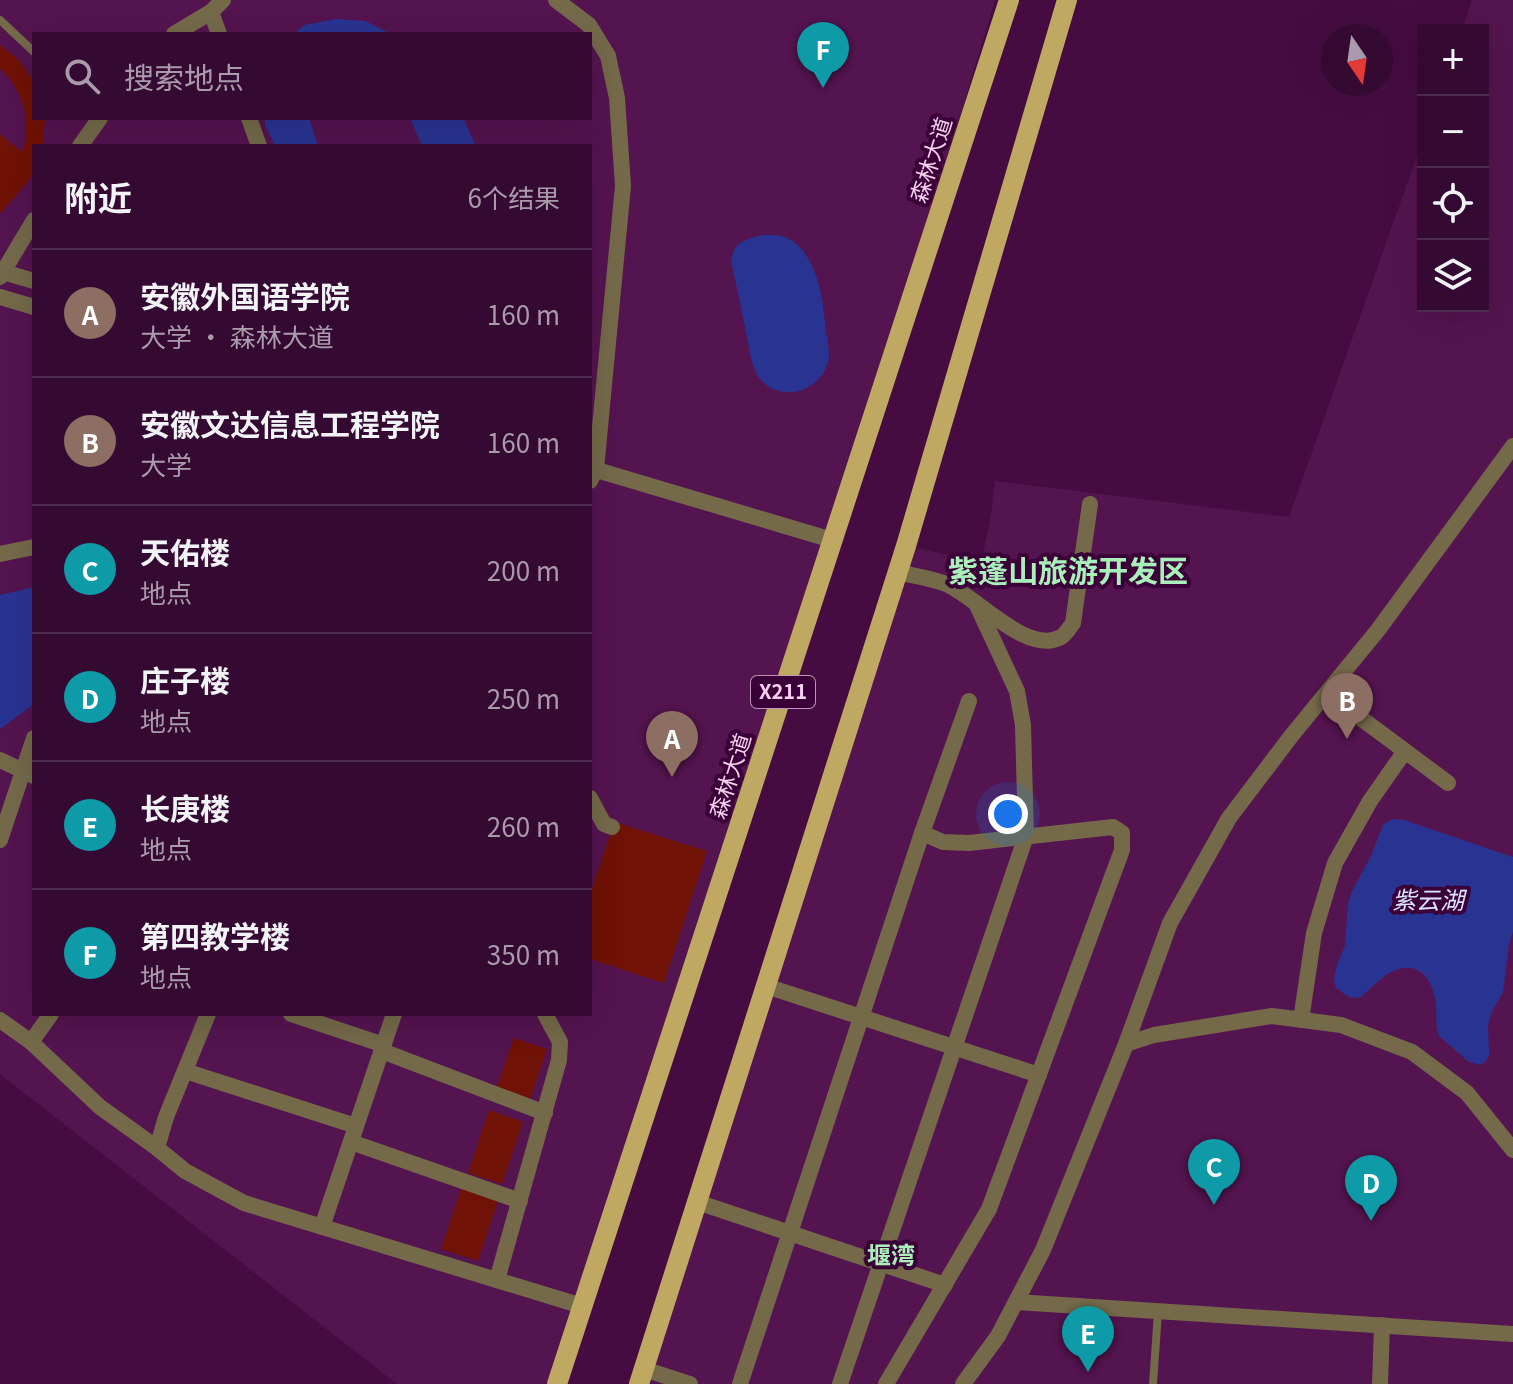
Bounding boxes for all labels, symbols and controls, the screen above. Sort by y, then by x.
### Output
pin: F [797,22,849,88]
north arrow [1321,24,1393,96]
map controls [1417,24,1489,312]
button: + [1417,24,1489,96]
search box [32,32,592,120]
icon: search [60,54,104,98]
text: 搜索地点 [124,54,244,98]
button: − [1417,96,1489,168]
street label: 森林大道 [900,113,958,206]
button: locate [1417,168,1489,240]
text: 附近 [64,172,132,221]
text: 6个结果 [468,178,560,215]
button: layers [1417,240,1489,312]
text: 安徽外国语学院 [140,273,350,317]
text: A [82,295,98,332]
text: 160 m [487,295,560,332]
text: 大学 · 森林大道 [140,317,334,354]
text: 安徽文达信息工程学院 [140,401,440,445]
text: B [81,423,99,460]
text: 160 m [487,423,560,460]
text: 大学 [140,445,192,482]
text: 天佑楼 [140,529,230,573]
district label: 紫蓬山旅游开发区 [948,547,1188,591]
text: C [81,551,99,588]
text: 200 m [487,551,560,588]
text: 地点 [140,573,192,610]
text: 庄子楼 [140,657,230,701]
pin: B [1321,673,1373,739]
road number: X211 [751,676,815,708]
text: D [81,679,99,716]
text: 250 m [487,679,560,716]
text: 地点 [140,701,192,738]
pin: A [646,711,698,777]
street label: 森林大道 [699,729,757,822]
text: 长庚楼 [140,785,230,829]
your location [988,794,1028,834]
text: E [82,807,98,844]
text: 260 m [487,807,560,844]
text: 地点 [140,829,192,866]
water label: 紫云湖 [1392,881,1468,916]
text: 第四教学楼 [140,913,290,957]
text: F [82,935,98,972]
text: 350 m [487,935,560,972]
text: 地点 [140,957,192,994]
pin: C [1188,1139,1240,1205]
pin: D [1345,1155,1397,1221]
district label: 堰湾 [867,1236,915,1271]
pin: E [1062,1306,1114,1372]

